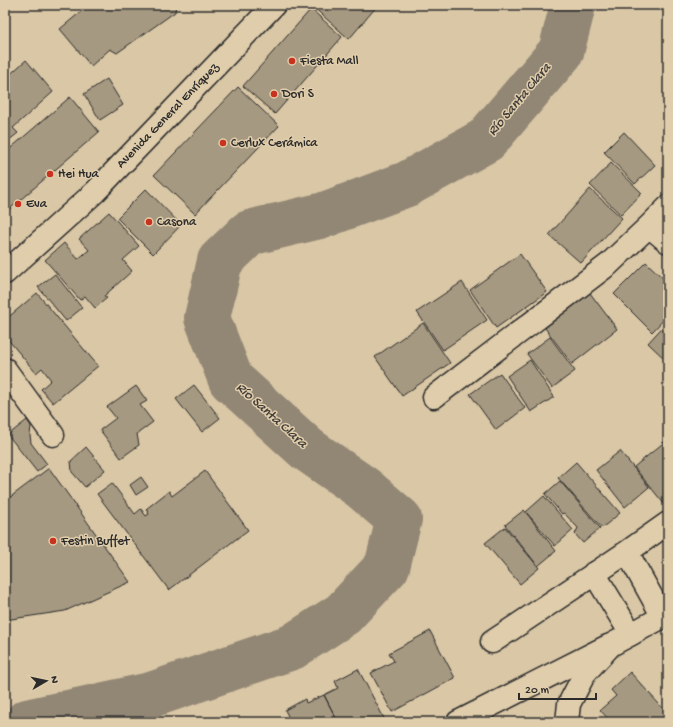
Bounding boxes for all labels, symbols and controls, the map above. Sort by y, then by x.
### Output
place label: Fiesta Mall [299,54,359,69]
marker: Fiesta Mall [287,56,297,66]
street label: Avenida General Enríquez [114,59,223,172]
water label: Río Santa Clara [485,59,556,140]
place label: Dori S [281,87,315,102]
marker: Dori S [269,89,279,99]
place label: Cerlux Cerámica [231,136,318,151]
marker: Cerlux Cerámica [218,138,228,148]
place label: Hei Hua [58,167,100,182]
marker: Hei Hua [45,169,55,179]
place label: Eva [26,197,48,212]
marker: Eva [13,199,23,209]
place label: Casona [157,215,197,230]
marker: Casona [144,217,154,227]
water label: Río Santa Clara [232,380,311,453]
place label: Festin Buffet [60,534,131,549]
marker: Festin Buffet [48,536,58,546]
north arrow [26,661,66,701]
text: N [47,675,60,684]
scale bar [519,675,596,701]
text: 20 m [525,684,550,698]

